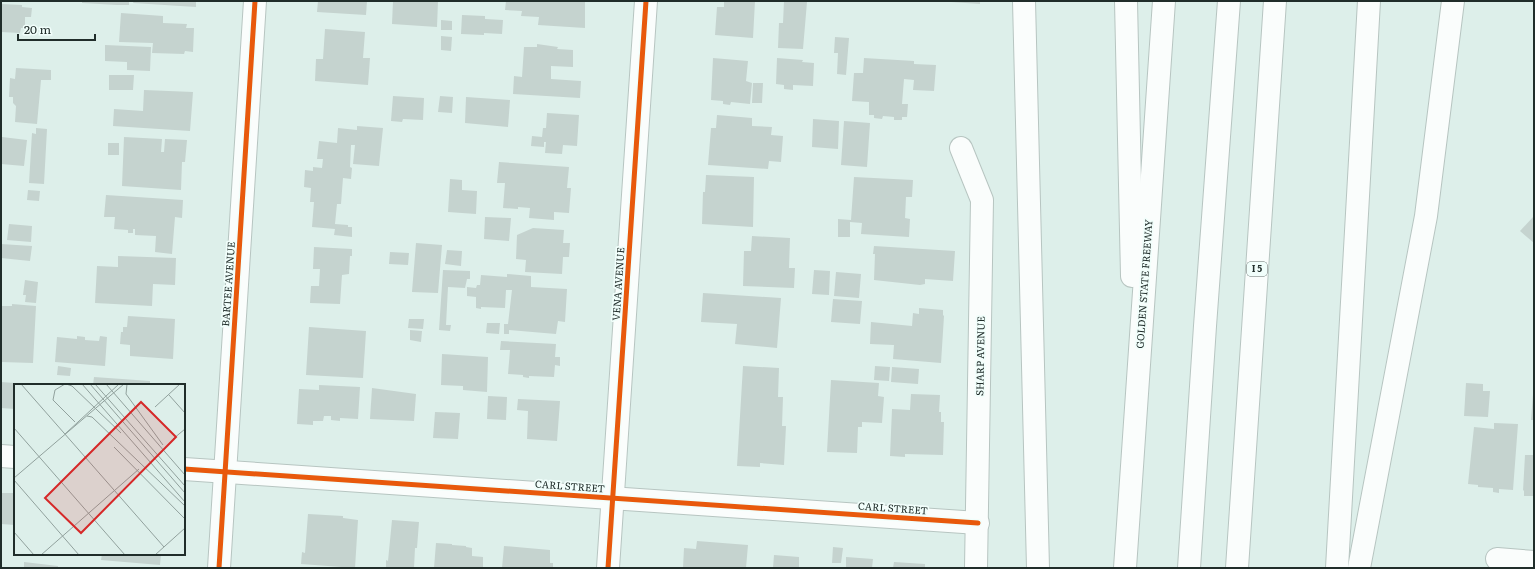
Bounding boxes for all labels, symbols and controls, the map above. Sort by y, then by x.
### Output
scale bar [18,16,95,42]
text: 20 m [24,20,51,38]
street label: GOLDEN STATE FREEWAY [1132,219,1155,349]
street label: BARTEE AVENUE [217,241,238,327]
street label: VENA AVENUE [607,247,628,321]
road number: I 5 [1247,262,1267,276]
street label: SHARP AVENUE [971,316,988,396]
inset map [14,384,185,555]
street label: CARL STREET [535,476,605,495]
street label: CARL STREET [858,498,928,517]

